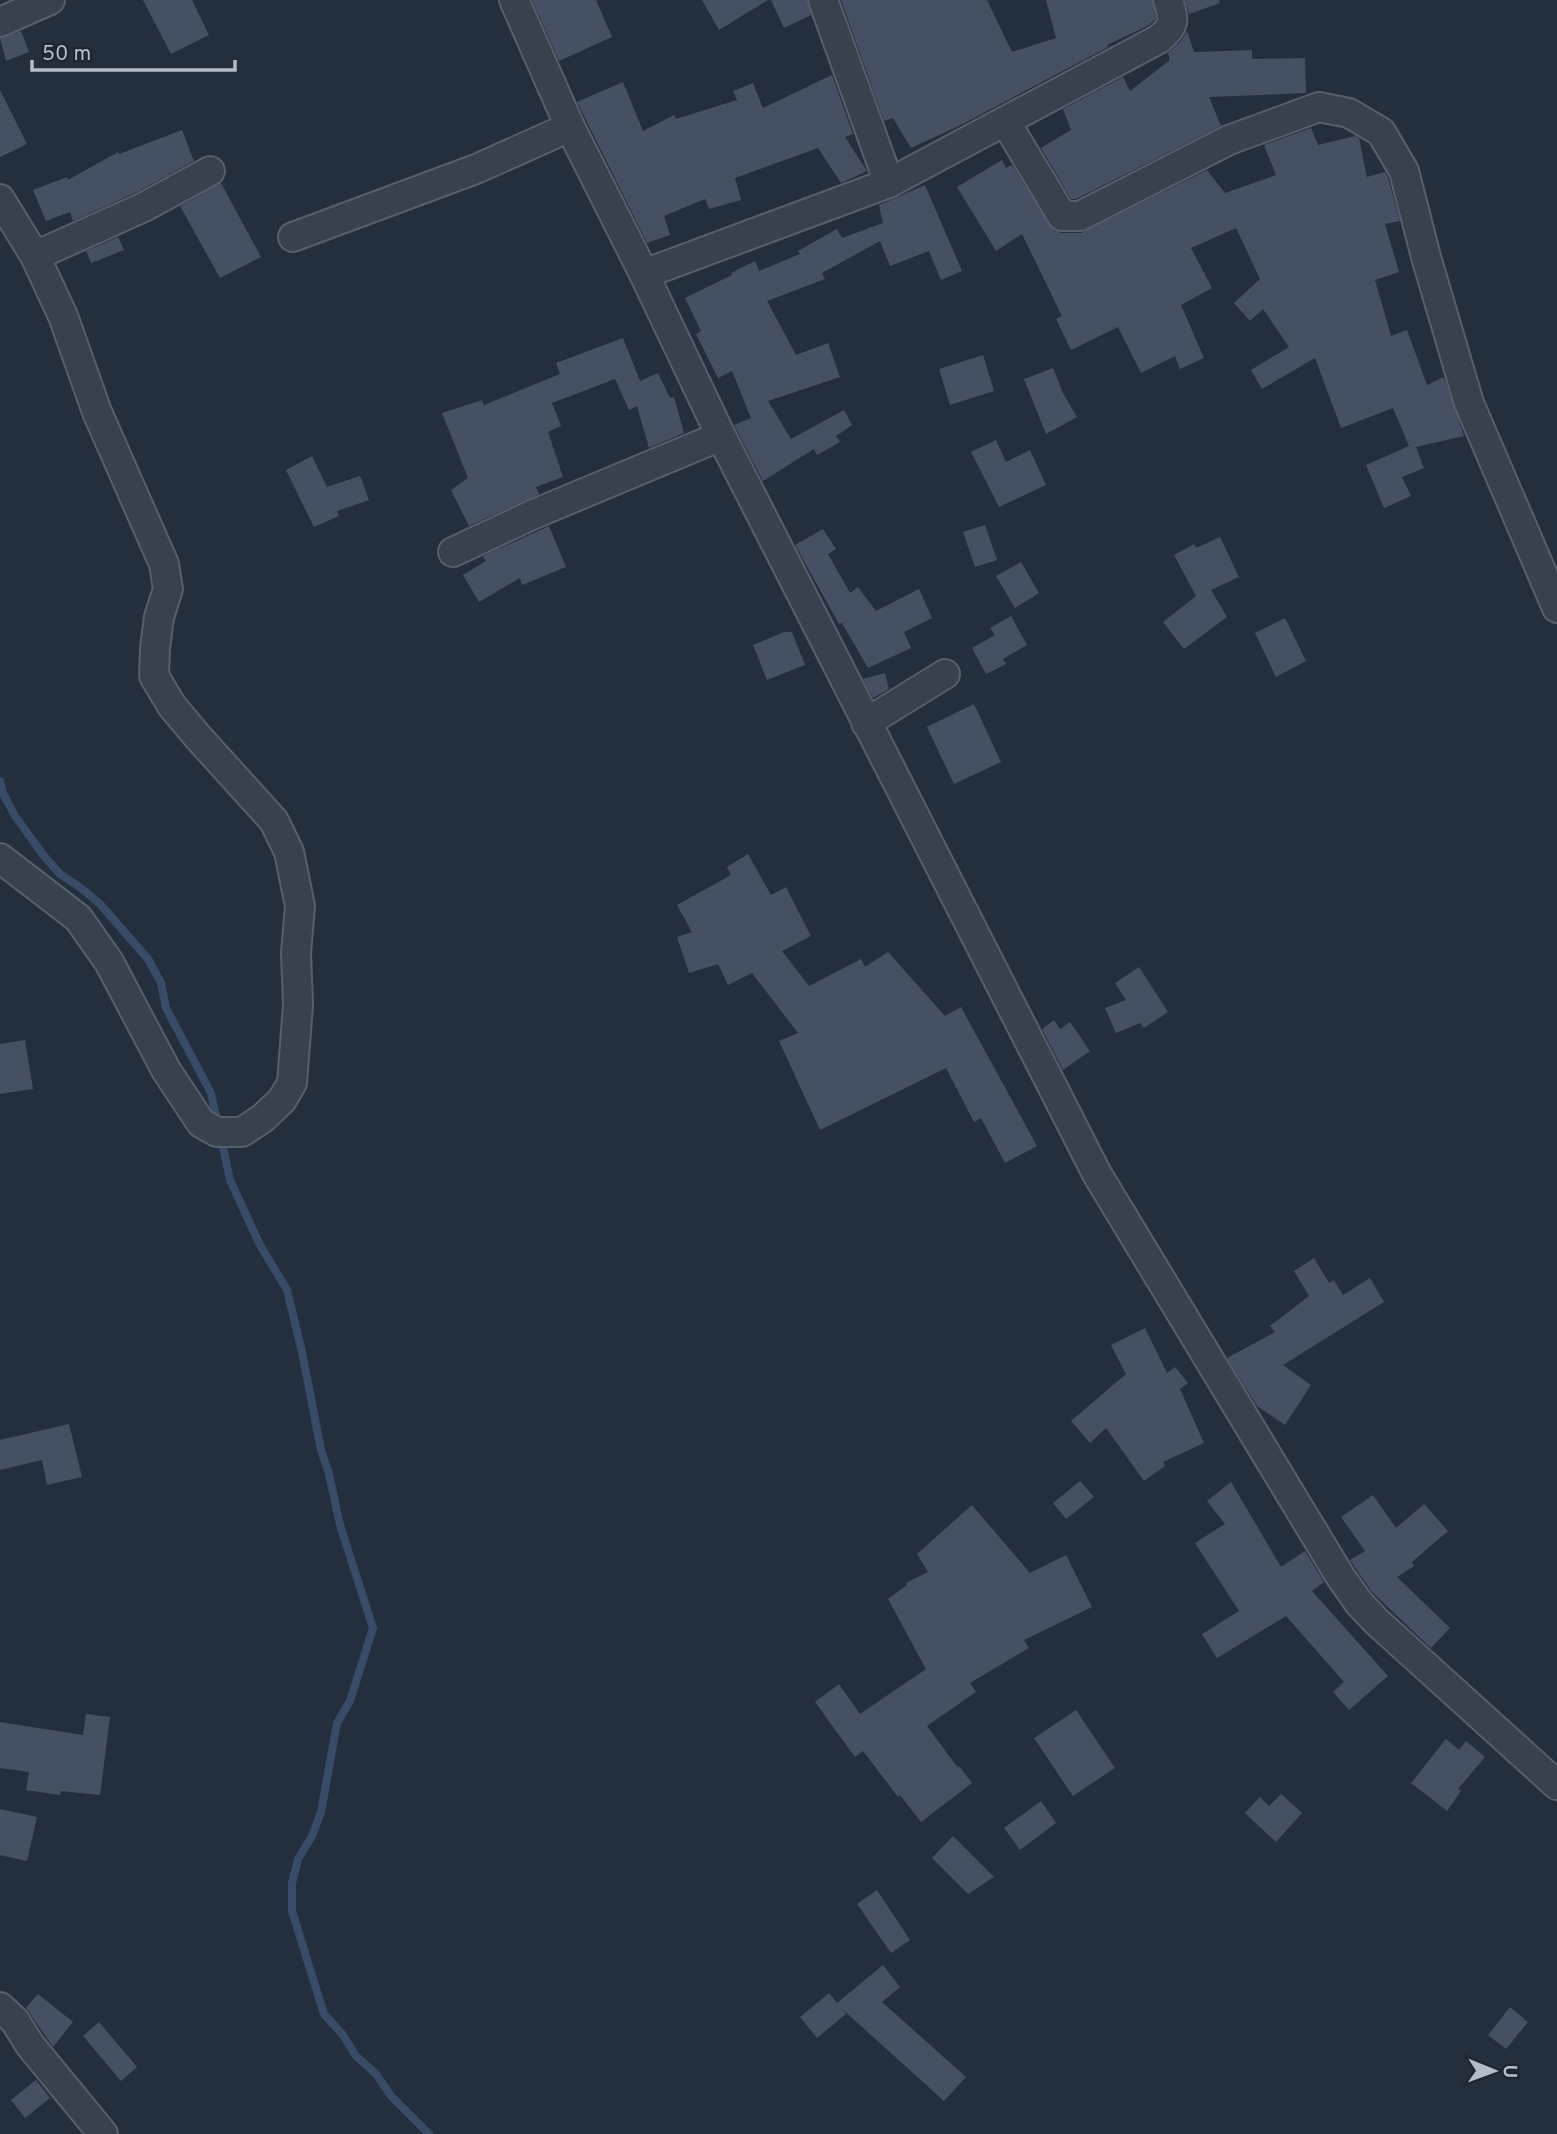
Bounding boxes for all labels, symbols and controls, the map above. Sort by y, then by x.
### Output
scale bar [32,28,234,72]
text: 50 m [42,41,91,68]
north arrow [1459,2036,1529,2106]
text: U [1497,2064,1521,2078]

